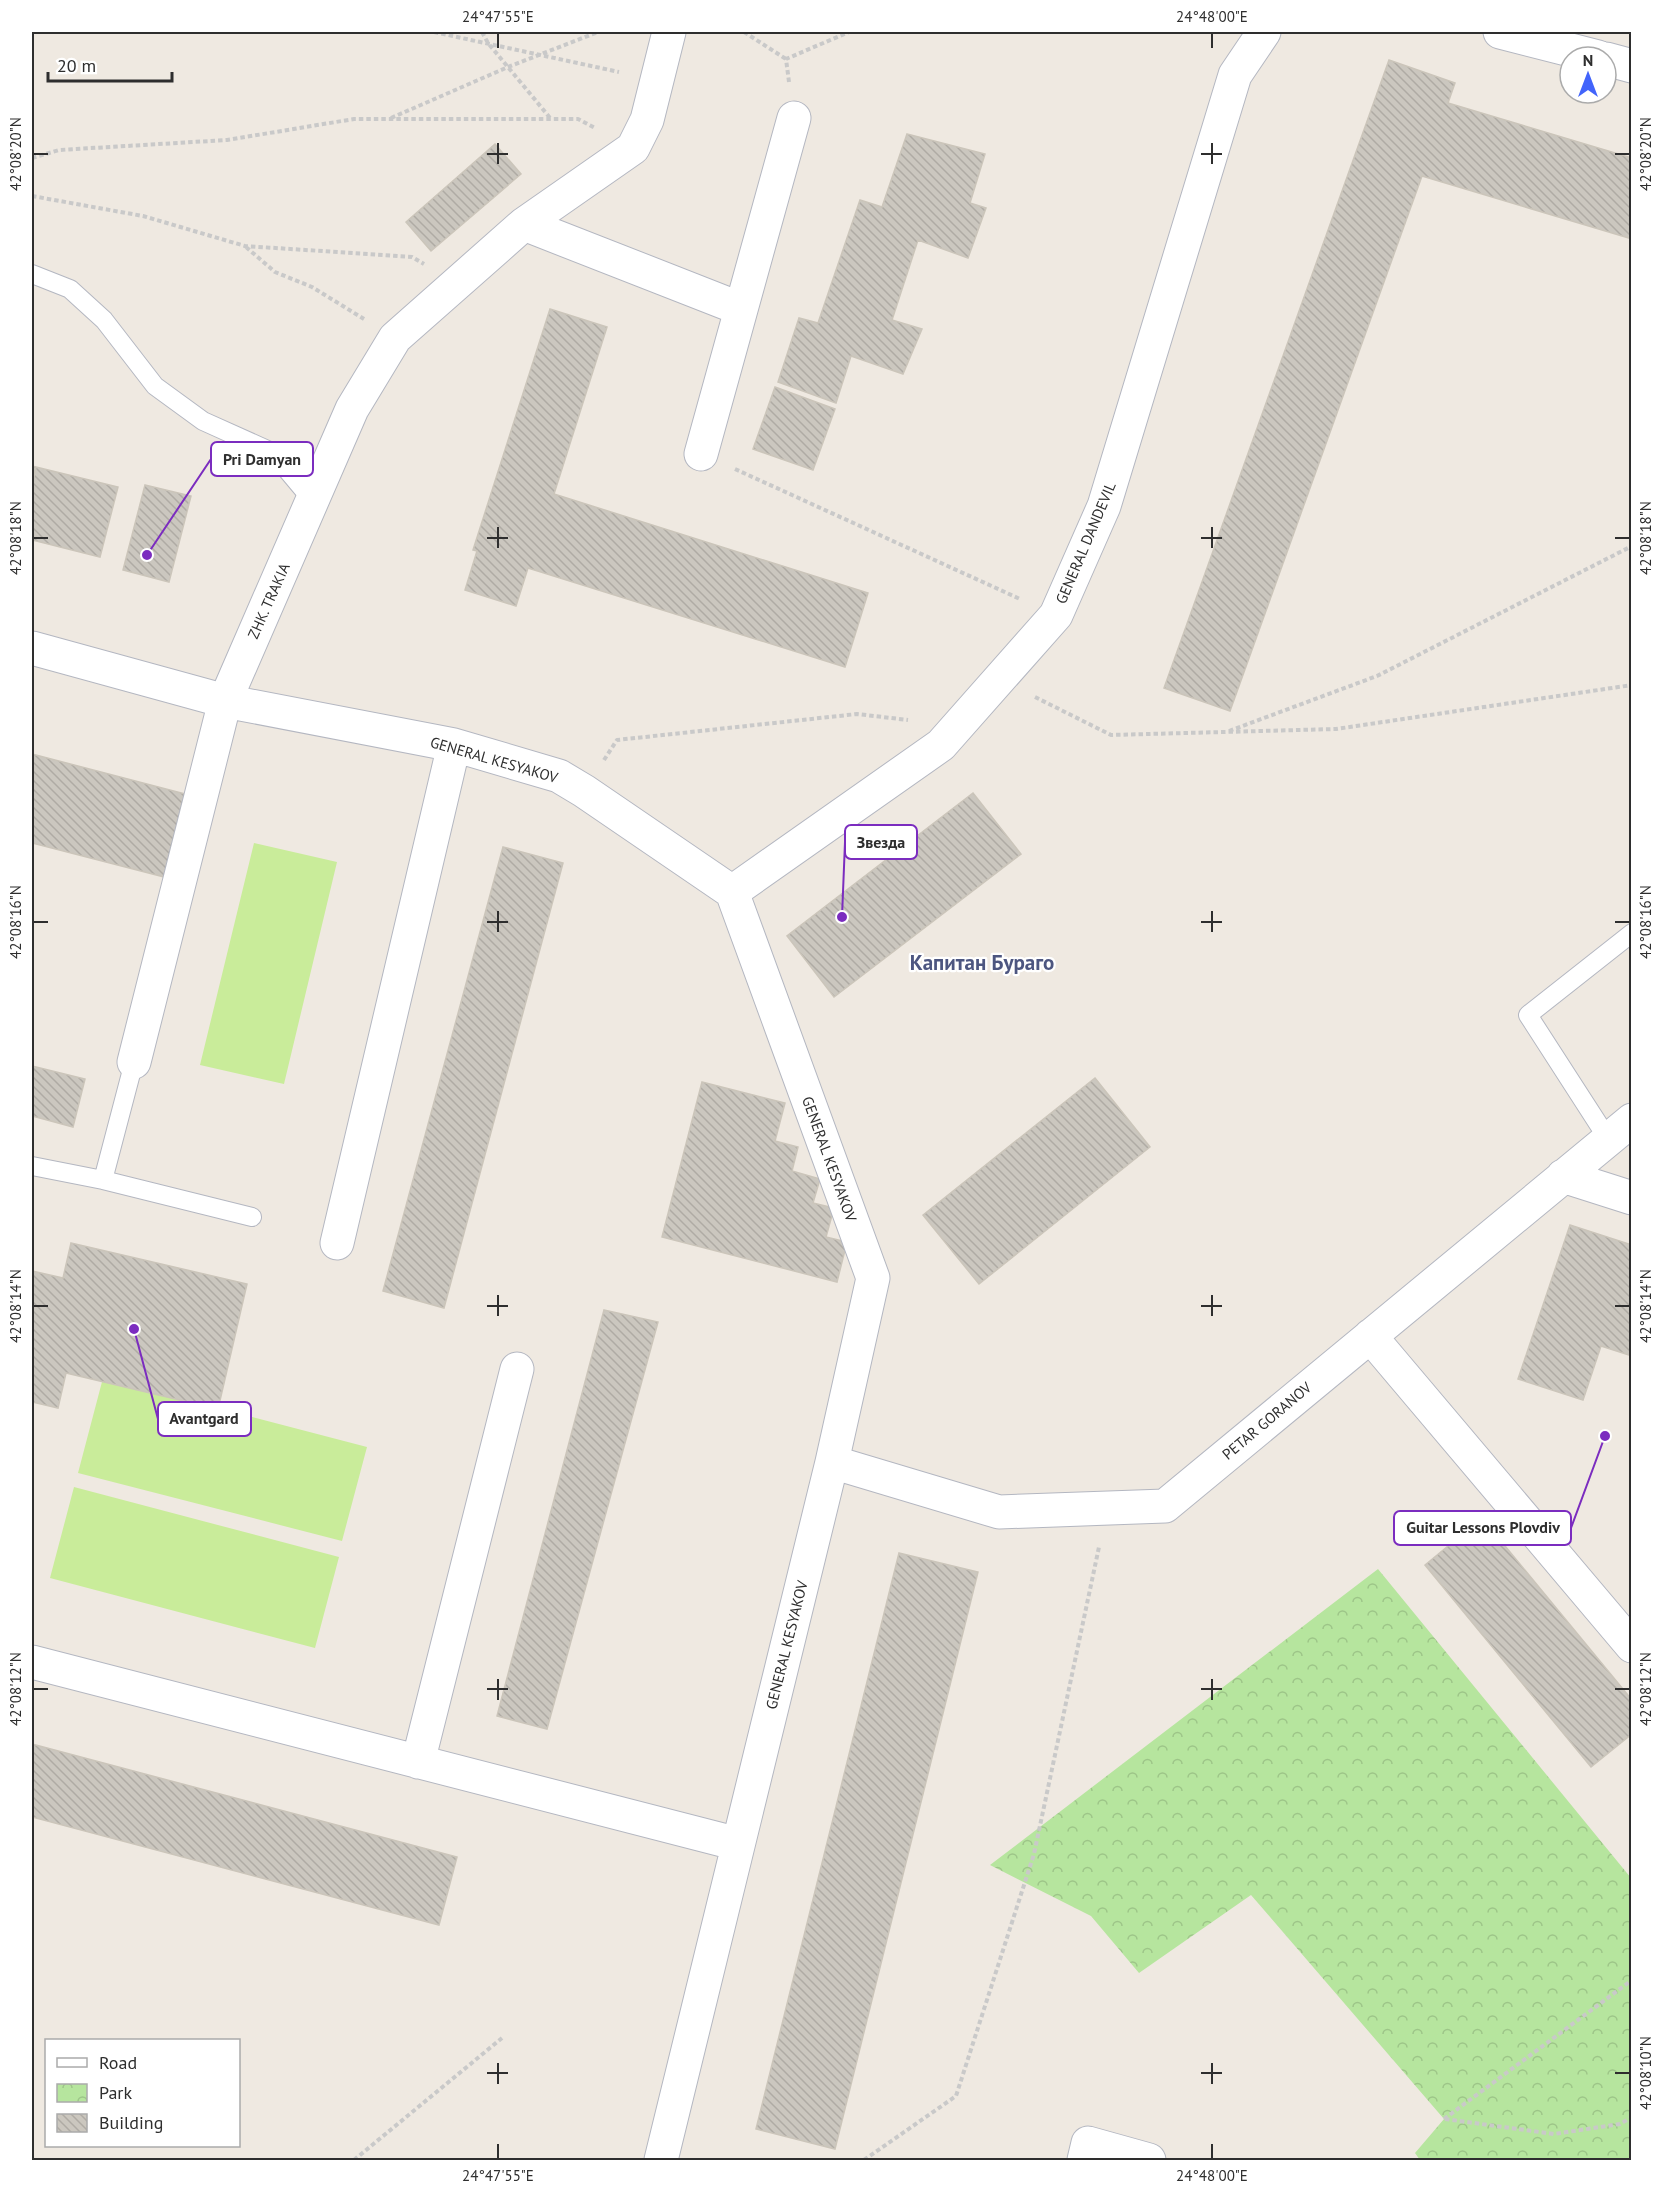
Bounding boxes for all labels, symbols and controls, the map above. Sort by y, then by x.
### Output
text: 24°47'55"E [462,7,534,26]
text: 24°48'00"E [1176,7,1248,26]
scale bar [48,45,172,83]
north arrow [1558,45,1618,105]
text: N [1583,50,1593,70]
text: 20 m [57,54,96,77]
text: 42°08'20"N [6,117,25,191]
text: 42°08'20"N [1636,117,1655,191]
callout: Pri Damyan [211,442,313,476]
text: Pri Damyan [223,449,301,469]
street label: GENERAL DANDEVIL [1051,479,1120,607]
text: 42°08'18"N [6,501,25,575]
text: 42°08'18"N [1636,501,1655,575]
street label: ZHK. TRAKIA [243,560,294,642]
street label: GENERAL KESYAKOV [428,732,561,787]
callout: Звезда [845,825,917,859]
text: Звезда [857,832,905,852]
text: 42°08'16"N [6,885,25,959]
text: 42°08'16"N [1636,885,1655,959]
district label: Капитан Бураго [910,949,1054,976]
street label: GENERAL KESYAKOV [798,1094,861,1224]
text: 42°08'14"N [6,1269,25,1343]
text: 42°08'14"N [1636,1269,1655,1343]
street label: PETAR GORANOV [1218,1377,1316,1463]
callout: Avantgard [158,1402,251,1436]
text: Avantgard [169,1408,239,1428]
callout: Guitar Lessons Plovdiv [1394,1511,1571,1545]
text: Guitar Lessons Plovdiv [1406,1517,1560,1537]
street label: GENERAL KESYAKOV [761,1578,812,1711]
text: 42°08'12"N [6,1652,25,1726]
text: 42°08'12"N [1636,1652,1655,1726]
text: 42°08'10"N [1636,2036,1655,2110]
legend [45,2039,240,2147]
text: Road [99,2051,137,2074]
text: Park [99,2081,132,2104]
text: Building [99,2111,163,2134]
text: 24°47'55"E [462,2166,534,2185]
text: 24°48'00"E [1176,2166,1248,2185]

